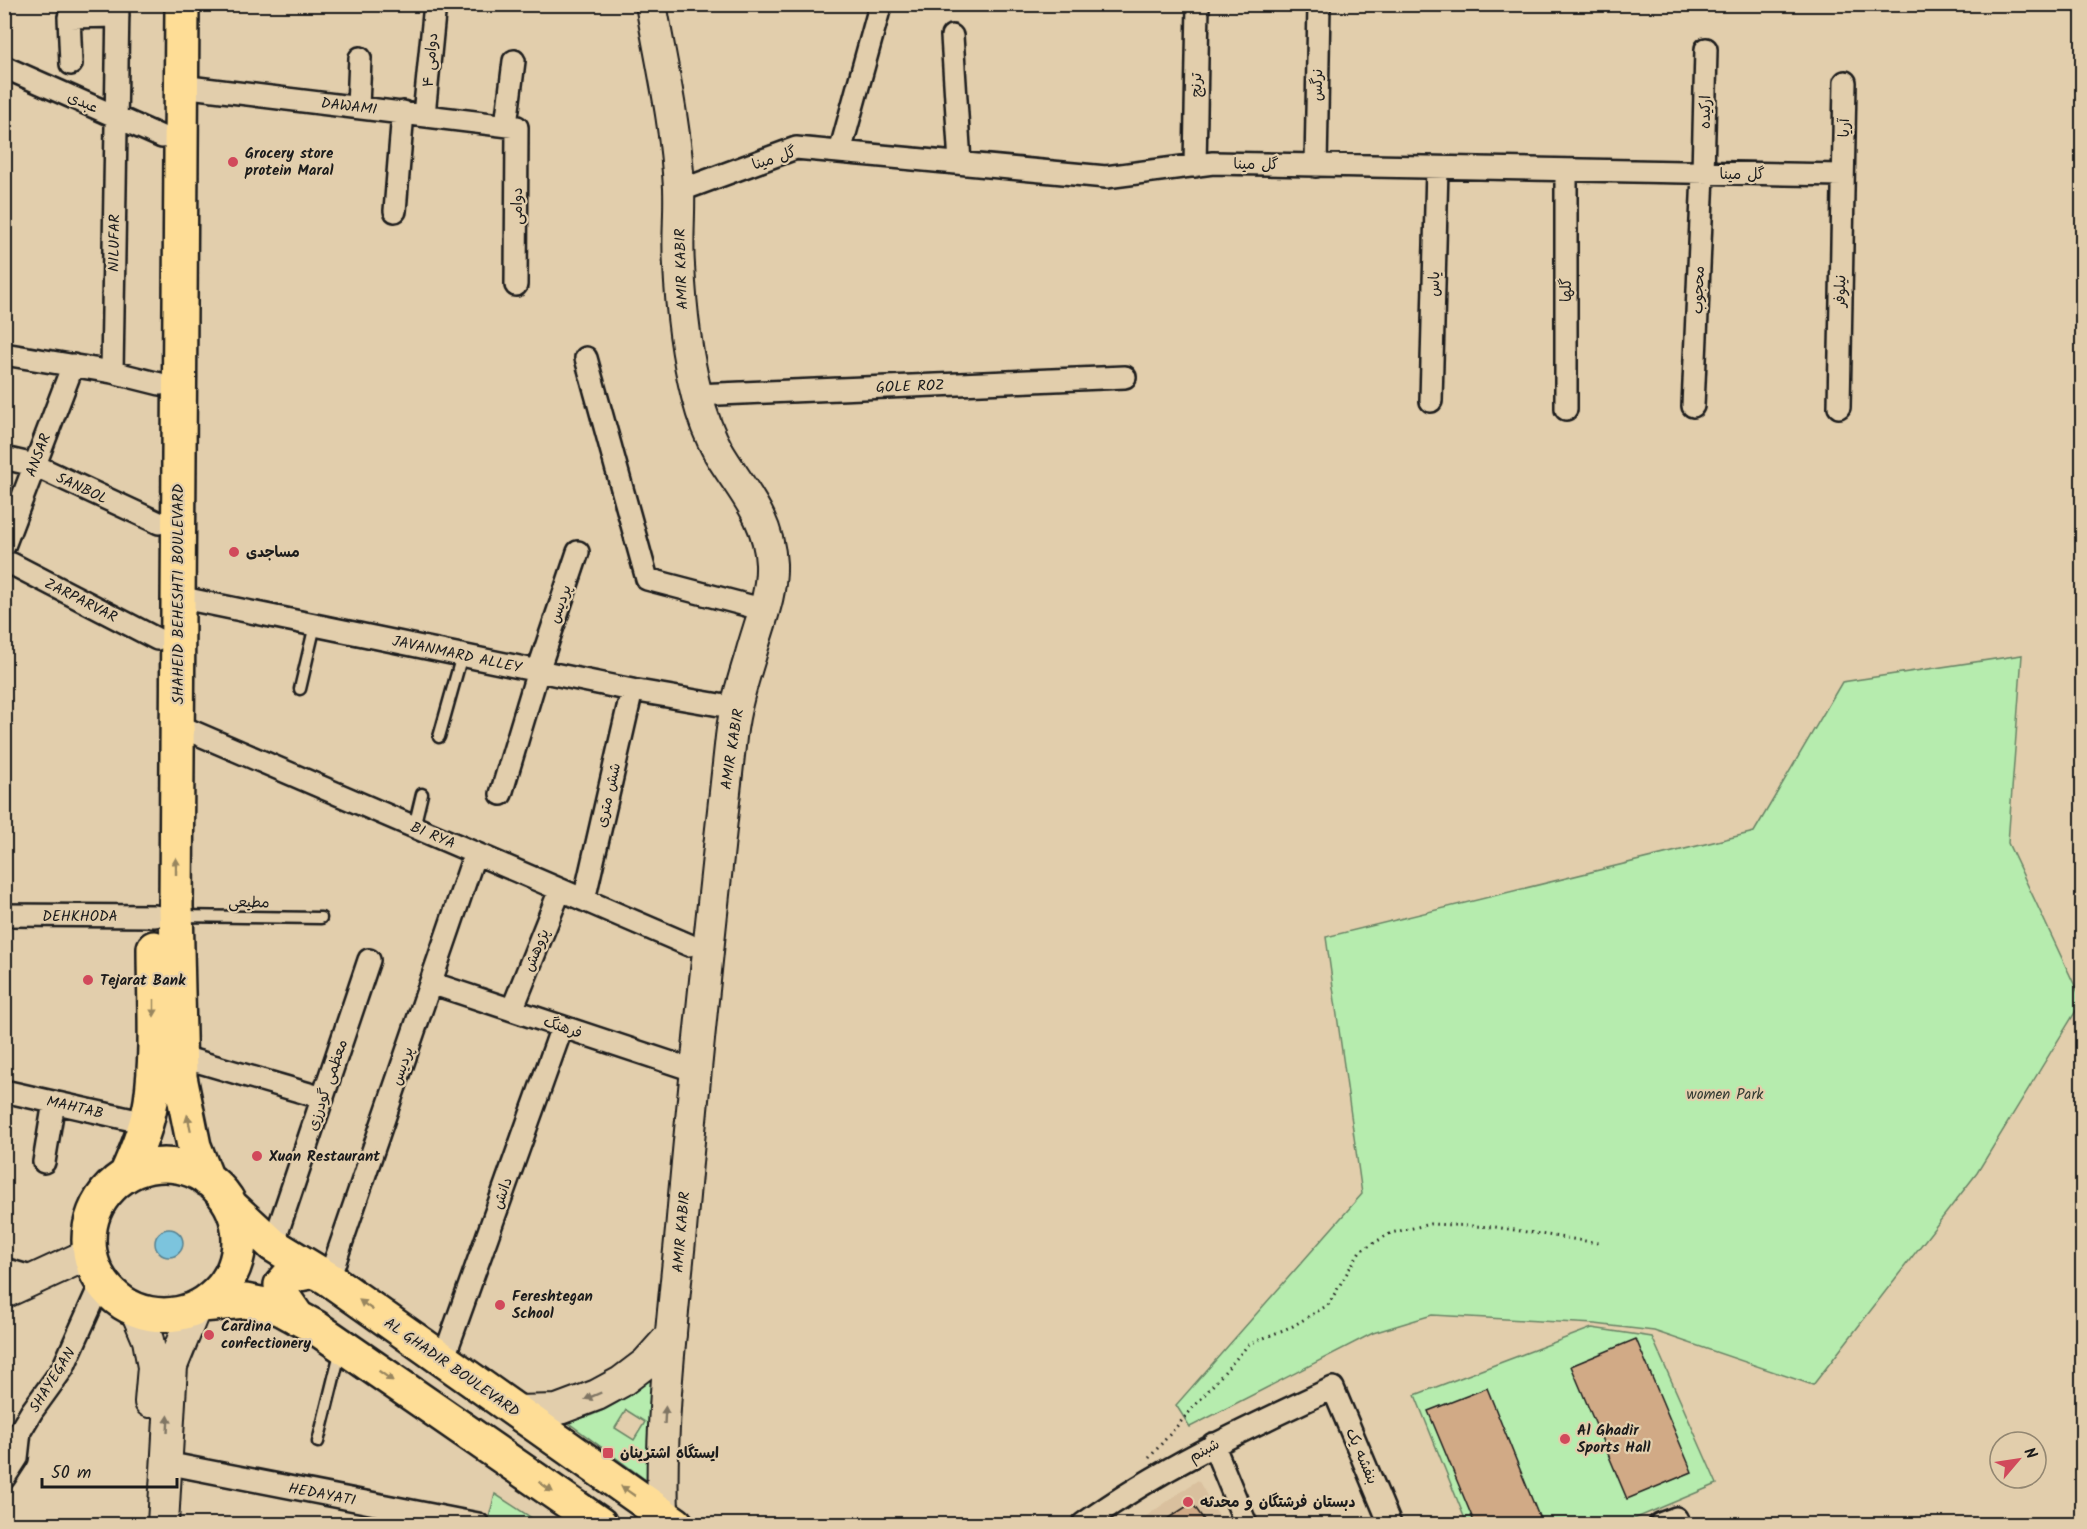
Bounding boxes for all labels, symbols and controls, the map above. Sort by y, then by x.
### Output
street label: دوامی ۴ [417,32,445,88]
street label: نرگس [1306,69,1330,101]
street label: ترنج [1185,72,1209,97]
street label: عبدی [63,86,102,120]
street label: DAWAMI [320,92,379,122]
street label: ارکیده [1694,95,1718,129]
street label: آریا [1833,117,1857,138]
street label: گل مینا [749,141,800,177]
place label: Grocery store protein Maral [244,142,334,183]
street label: گل مینا [1233,153,1279,177]
marker: Grocery store protein Maral [226,155,240,169]
street label: گل مینا [1719,163,1765,187]
street label: دوامی [506,187,530,225]
street label: NILUFAR [102,214,128,272]
street label: AMIR KABIR [669,228,695,310]
street label: محجوب [1686,265,1712,315]
street label: یاس [1423,271,1447,297]
street label: نیلوفر [1829,275,1853,308]
street label: گلها [1555,278,1579,302]
street label: GOLE ROZ [875,374,945,400]
street label: ANSAR [20,430,58,481]
street label: SANBOL [52,467,111,511]
street label: SHAHEID BEHESHTI BOULEVARD [167,483,191,704]
place label: مساجدی [246,541,300,565]
marker: مساجدی [227,545,241,559]
street label: ZARPARVAR [40,572,121,630]
street label: پردیس [543,582,579,627]
street label: JAVANMARD ALLEY [390,630,525,681]
street label: AMIR KABIR [715,707,751,791]
street label: شش متری [590,761,628,830]
street label: BI RYA [406,816,459,856]
one-way arrow [171,857,181,876]
street label: مطیعی [228,891,270,915]
street label: DEHKHODA [42,905,118,929]
street label: پژوهش [517,925,556,975]
place label: Tejarat Bank [100,969,186,993]
marker: Tejarat Bank [81,973,95,987]
one-way arrow [149,998,159,1017]
street label: فرهنگ [540,1010,585,1046]
street label: معظمی گودرزی [301,1036,355,1134]
street label: پردیس [385,1044,421,1089]
park label: women Park [1687,1083,1764,1107]
street label: MAHTAB [44,1090,106,1126]
one-way arrow [184,1113,193,1132]
place label: Xuan Restaurant [268,1145,380,1169]
marker: Xuan Restaurant [250,1149,264,1163]
street label: دانش [486,1174,520,1213]
street label: AMIR KABIR [666,1190,698,1274]
place label: Fereshtegan School [512,1285,593,1326]
marker: Fereshtegan School [493,1298,507,1312]
one-way arrow [358,1300,374,1311]
street label: AL GHADIR BOULEVARD [379,1312,525,1424]
place label: Cardina confectionery [221,1315,311,1356]
marker: Cardina confectionery [202,1328,216,1342]
street label: SHAYEGAN [23,1343,82,1418]
one-way arrow [377,1370,393,1382]
one-way arrow [584,1392,602,1401]
one-way arrow [661,1406,670,1425]
one-way arrow [164,1415,173,1434]
place label: Al Ghadir Sports Hall [1577,1419,1651,1460]
street label: بنفشه یک [1338,1424,1384,1488]
north arrow [1988,1430,2048,1490]
marker: Al Ghadir Sports Hall [1558,1432,1572,1446]
street label: شبنم [1185,1433,1224,1469]
place label: ایستگاه اشترینان [620,1442,719,1466]
text: N [2016,1443,2043,1464]
marker: ایستگاه اشترینان [601,1446,615,1460]
scale bar [42,1451,177,1489]
text: 50 m [51,1459,91,1488]
street label: HEDAYATI [286,1477,358,1513]
one-way arrow [538,1481,554,1492]
one-way arrow [620,1485,636,1497]
place label: دبستان فرشتگان و محدثه [1200,1491,1355,1515]
marker: دبستان فرشتگان و محدثه [1181,1495,1195,1509]

